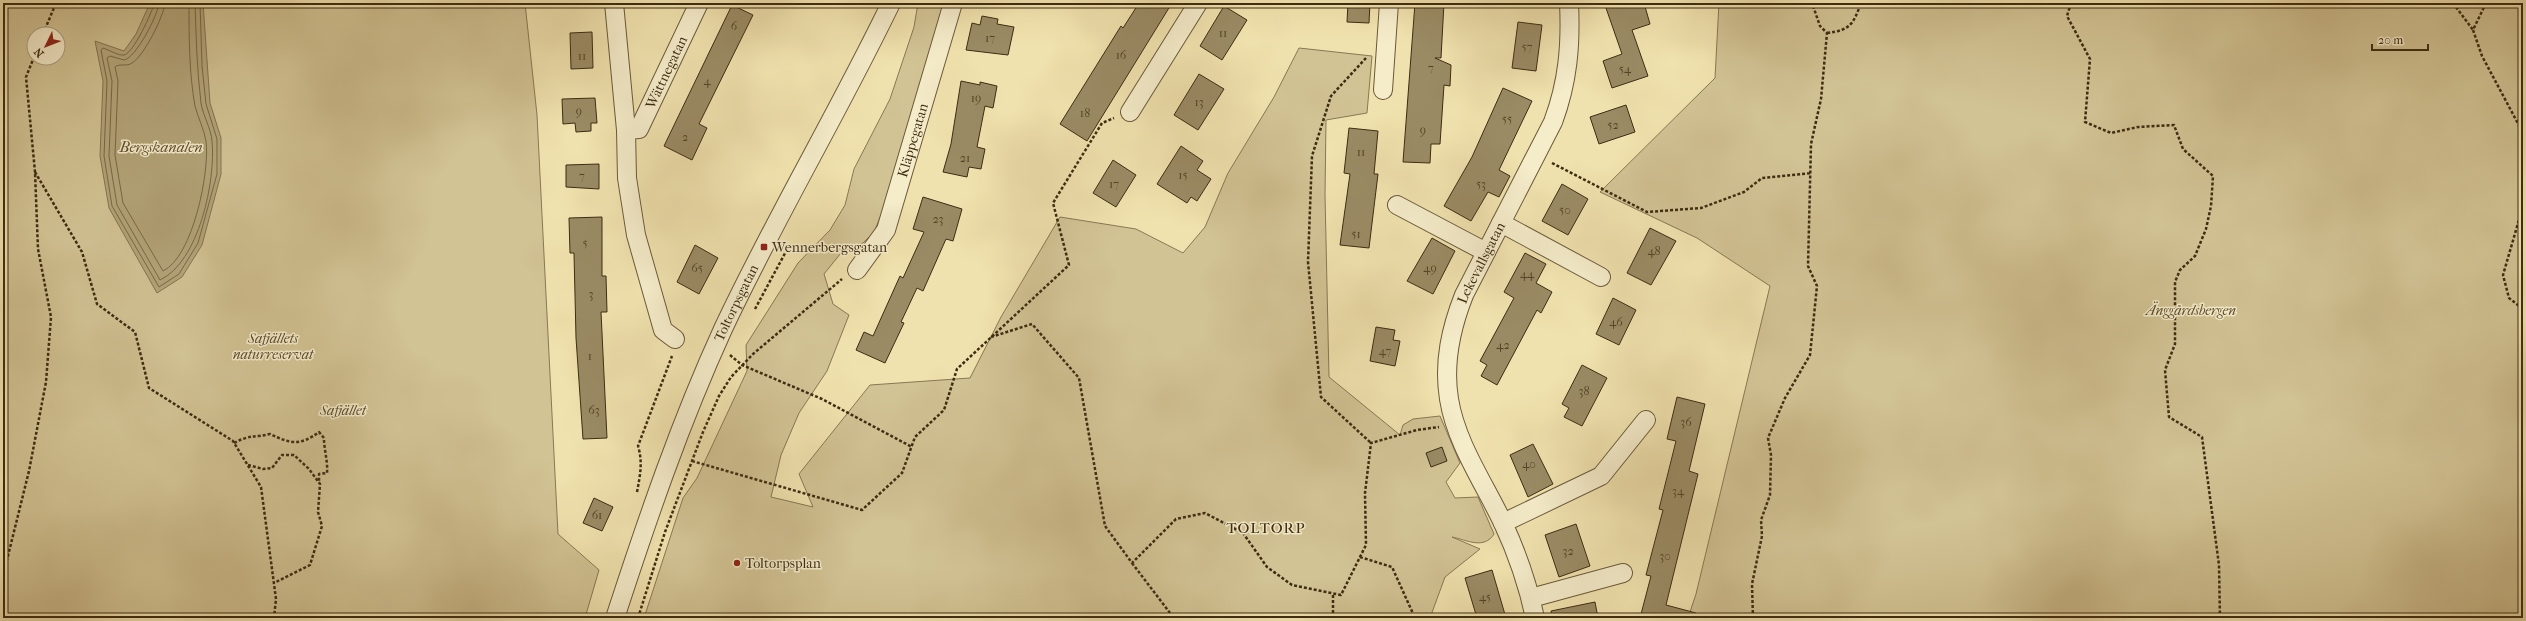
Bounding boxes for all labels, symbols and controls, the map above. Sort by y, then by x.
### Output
house number: 6 [731,19,738,33]
north arrow [26,26,66,66]
house number: 11 [1219,26,1227,40]
scale bar [2372,26,2428,52]
house number: 17 [985,31,995,45]
street label: Wättnegatan [641,33,691,112]
text: 20 m [2378,33,2403,47]
house number: 57 [1522,40,1533,54]
text: N [31,45,47,60]
house number: 16 [1116,48,1127,62]
house number: 11 [578,49,586,63]
house number: 7 [1428,61,1434,75]
house number: 54 [1619,62,1632,76]
house number: 4 [703,74,711,88]
house number: 19 [971,91,981,105]
house number: 13 [1194,95,1204,109]
street label: Kläppegatan [894,101,931,179]
house number: 9 [576,104,582,118]
house number: 18 [1080,106,1090,120]
house number: 55 [1502,112,1512,126]
house number: 52 [1607,118,1619,132]
house number: 9 [1420,123,1426,137]
house number: 2 [682,130,688,144]
water label: Bergskanalen [118,138,203,156]
house number: 11 [1357,145,1365,159]
house number: 21 [960,151,970,165]
house number: 15 [1178,168,1188,182]
house number: 7 [579,169,585,183]
house number: 17 [1109,177,1119,191]
house number: 53 [1476,177,1486,191]
house number: 50 [1559,203,1571,217]
house number: 23 [932,212,944,226]
street label: Lekevallsgatan [1453,219,1509,306]
house number: 51 [1351,227,1361,241]
house number: 5 [582,236,588,250]
place label: Wennerbergsgatan [771,239,887,256]
marker: Wennerbergsgatan [759,242,769,252]
house number: 48 [1647,244,1661,258]
house number: 65 [691,261,703,275]
street label: Toltorpsgatan [710,261,762,344]
house number: 49 [1423,261,1437,275]
house number: 44 [1520,267,1535,281]
house number: 3 [589,287,594,301]
park label: Änggårdsbergen [2144,301,2236,319]
house number: 46 [1609,315,1623,329]
park label: Safjällets naturreservat [233,330,314,363]
house number: 42 [1496,338,1510,352]
house number: 47 [1379,344,1391,358]
house number: 1 [588,349,592,363]
house number: 38 [1579,384,1589,398]
park label: Safjället [319,402,367,419]
house number: 63 [588,403,600,417]
house number: 36 [1680,415,1692,429]
house number: 40 [1522,457,1536,471]
house number: 34 [1672,484,1685,498]
house number: 61 [592,508,602,522]
district label: TOLTORP [1226,519,1306,537]
house number: 32 [1562,544,1574,558]
house number: 30 [1659,549,1671,563]
place label: Toltorpsplan [745,555,821,572]
marker: Toltorpsplan [732,558,742,568]
house number: 45 [1479,590,1491,604]

